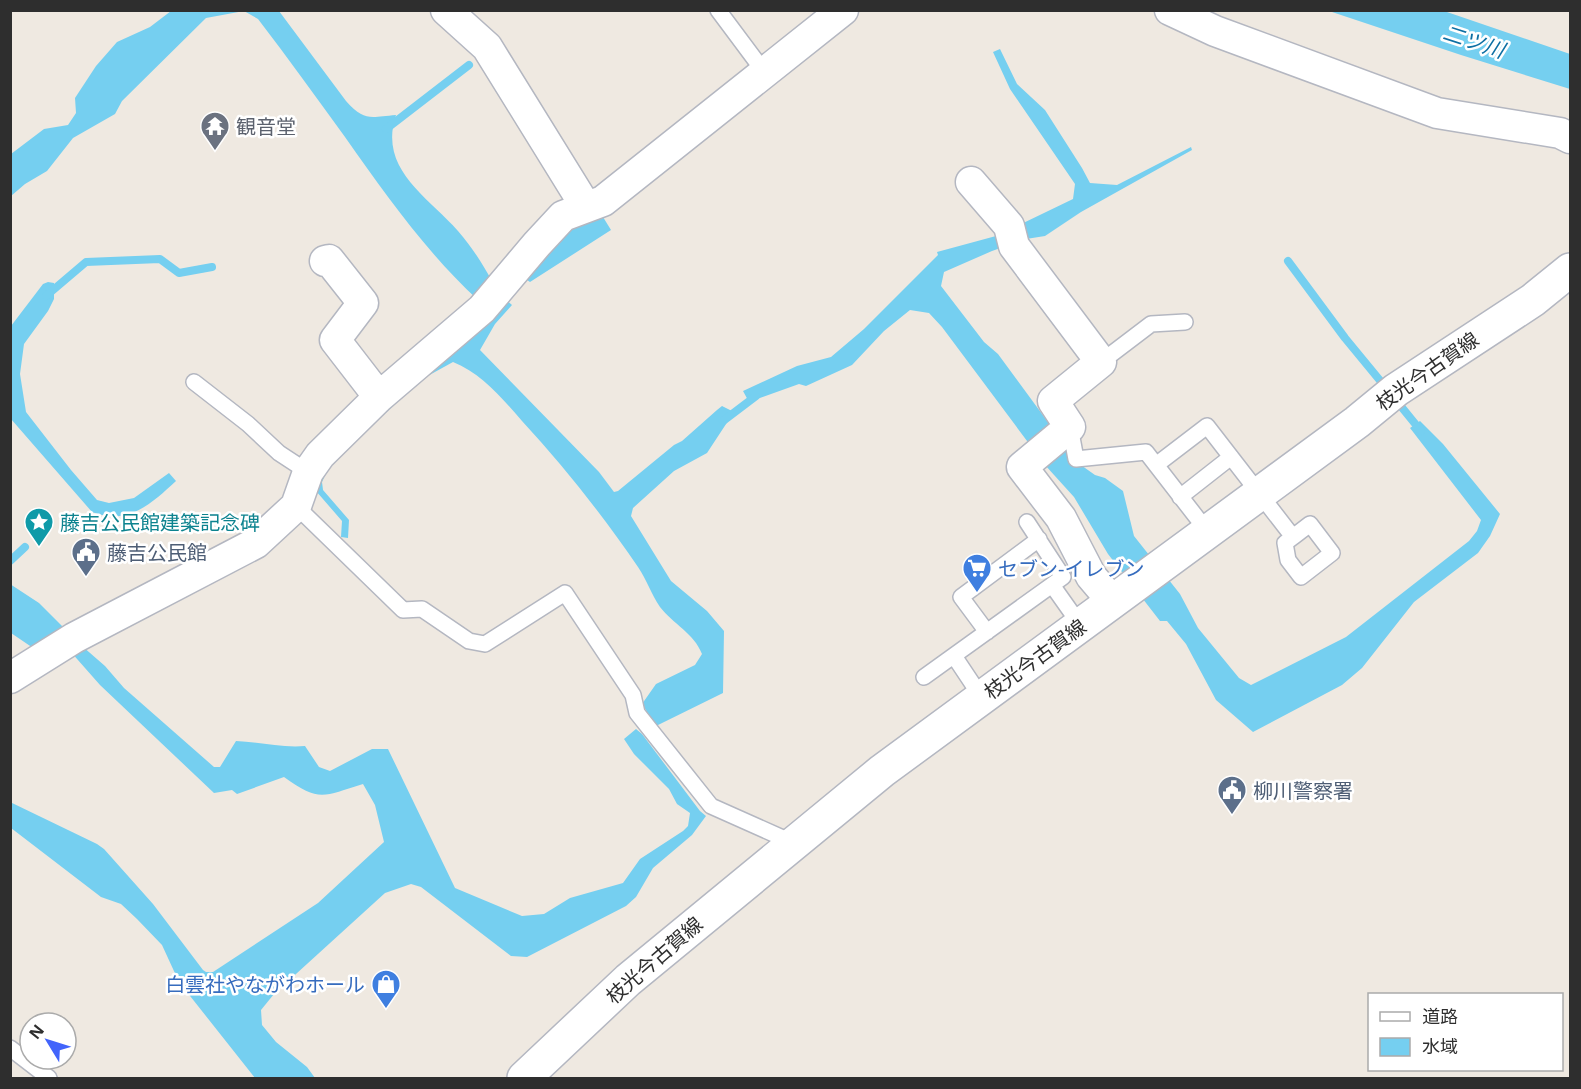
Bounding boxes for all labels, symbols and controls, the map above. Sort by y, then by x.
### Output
water label: 二ツ川 [1440,18,1510,65]
temple icon: 観音堂 [199,110,231,152]
place label: 観音堂 [236,113,296,140]
street label: 枝光今古賀線 [1370,326,1484,416]
place icon: 藤吉公民館建築記念碑 [23,506,55,548]
place label: 藤吉公民館建築記念碑 [60,509,260,536]
public building icon: 藤吉公民館 [70,536,102,578]
place label: 藤吉公民館 [107,539,207,566]
supermarket icon: セブン-イレブン [961,552,993,594]
place label: セブン-イレブン [998,555,1144,582]
street label: 枝光今古賀線 [979,613,1091,705]
public building icon: 柳川警察署 [1216,774,1248,816]
place label: 柳川警察署 [1253,777,1353,804]
street label: 枝光今古賀線 [600,910,708,1010]
shop icon: 白雲社やながわホール [370,968,402,1010]
place label: 白雲社やながわホール [165,971,365,998]
legend [1368,993,1563,1071]
text: 道路 [1422,1004,1458,1028]
north arrow [18,1011,78,1071]
text: N [24,1020,49,1044]
text: 水域 [1422,1034,1458,1058]

